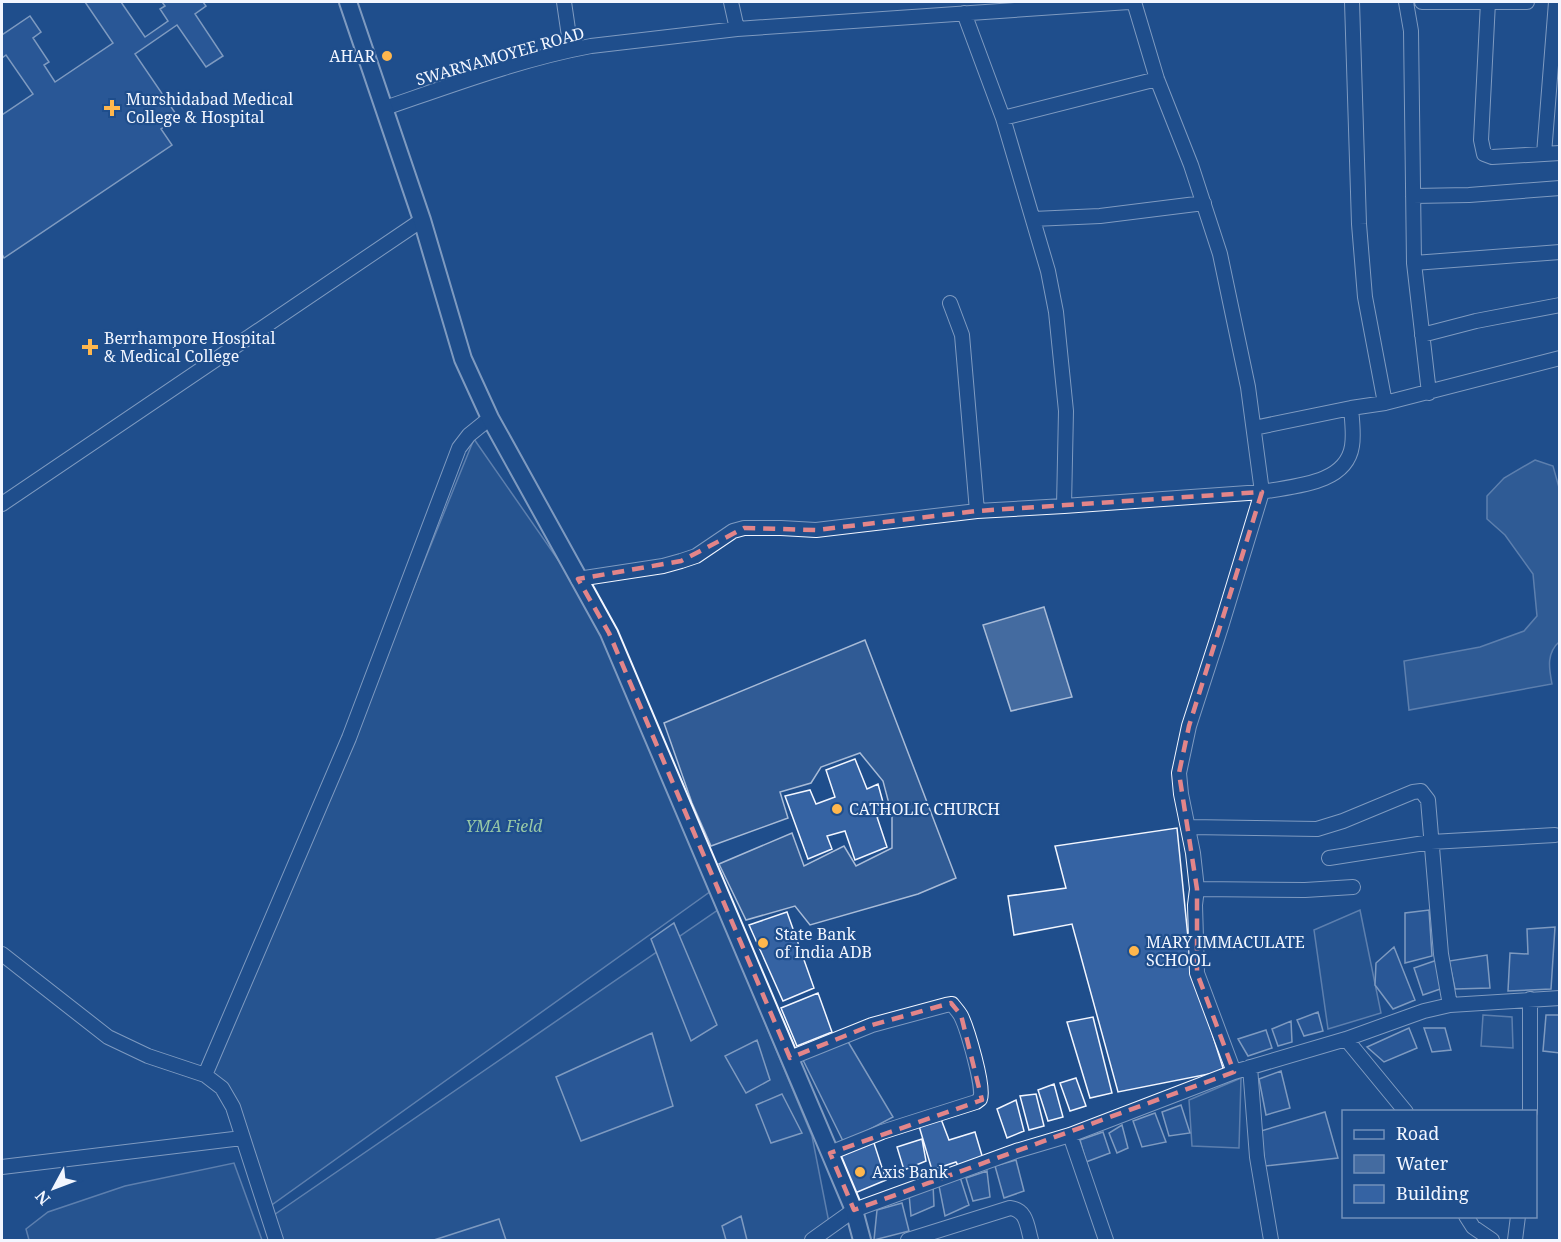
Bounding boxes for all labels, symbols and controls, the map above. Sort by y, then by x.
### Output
street label: SWARNAMOYEE ROAD [413,21,587,91]
place label: AHAR [329,45,375,67]
marker: AHAR [380,49,394,63]
place label: Murshidabad Medical College & Hospital [126,88,293,128]
marker: Murshidabad Medical College & Hospital [103,99,121,117]
place label: Berrhampore Hospital & Medical College [104,327,275,367]
marker: Berrhampore Hospital & Medical College [81,338,99,356]
place label: CATHOLIC CHURCH [849,798,1000,820]
marker: CATHOLIC CHURCH [830,802,844,816]
park label: YMA Field [466,815,543,837]
place label: State Bank of India ADB [775,923,872,963]
place label: MARY IMMACULATE SCHOOL [1146,931,1305,971]
marker: State Bank of India ADB [756,936,770,950]
marker: MARY IMMACULATE SCHOOL [1127,944,1141,958]
legend [1342,1110,1537,1218]
text: Road [1396,1121,1439,1145]
text: Water [1396,1151,1449,1175]
north arrow [24,1158,84,1218]
place label: Axis Bank [872,1161,949,1183]
marker: Axis Bank [853,1165,867,1179]
text: Building [1396,1181,1469,1205]
text: N [30,1186,55,1210]

